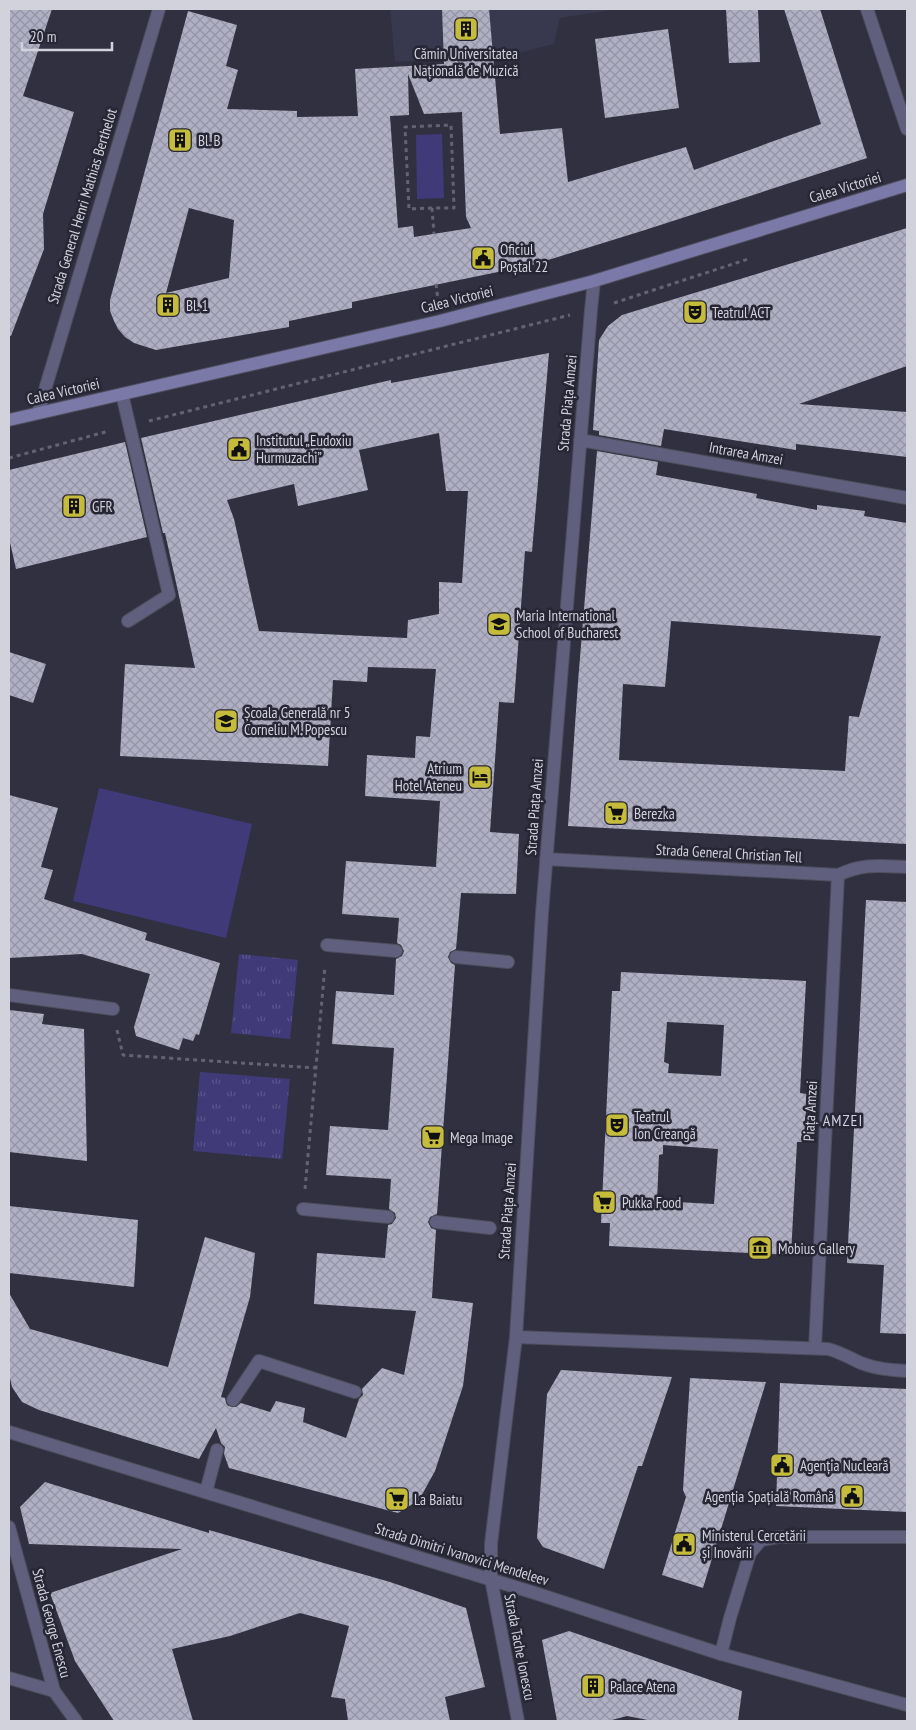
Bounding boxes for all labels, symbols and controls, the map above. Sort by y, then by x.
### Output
building icon: Cămin Universitatea Națională de Muzică [453,16,479,42]
scale bar [22,20,112,52]
text: 20 m [30,27,56,46]
place label: Cămin Universitatea Națională de Muzică [413,44,519,80]
street label: Strada General Henri Mathias Berthelot [43,106,121,306]
building icon: Bl. B [167,127,193,153]
place label: Bl. B [198,131,221,150]
street label: Calea Victoriei [807,167,883,207]
place label: Oficiul Poștal 22 [500,240,548,276]
public building icon: Oficiul Poștal 22 [470,245,496,271]
street label: Calea Victoriei [419,281,495,317]
building icon: Bl. 1 [155,292,181,318]
place label: Bl. 1 [186,296,208,315]
theatre icon: Teatrul ACT [682,299,708,325]
place label: Teatrul ACT [712,303,771,322]
street label: Strada Piața Amzei [553,354,581,452]
street label: Calea Victoriei [25,373,101,409]
place label: Institutul „Eudoxiu Hurmuzachi” [256,431,352,467]
public building icon: Institutul „Eudoxiu Hurmuzachi” [226,436,252,462]
street label: Intrarea Amzei [707,437,785,469]
building icon: GFR [61,493,87,519]
place label: GFR [92,497,113,516]
place label: Maria International School of Bucharest [516,606,618,642]
school or university icon: Maria International School of Bucharest [486,611,512,637]
place label: Școala Generală nr 5 Corneliu M. Popescu [244,703,350,739]
school or university icon: Școala Generală nr 5 Corneliu M. Popescu [213,708,239,734]
street label: Strada Piața Amzei [521,758,547,856]
place label: Atrium Hotel Ateneu [395,759,462,795]
hotel icon: Atrium Hotel Ateneu [467,764,493,790]
supermarket icon: Berezka [603,800,629,826]
place label: Berezka [634,804,675,823]
street label: Strada General Christian Tell [655,840,803,866]
street label: Piața Amzei [799,1080,821,1142]
place label: Teatrul Ion Creangă [634,1107,696,1143]
district label: AMZEI [823,1110,863,1130]
theatre icon: Teatrul Ion Creangă [604,1112,630,1138]
supermarket icon: Mega Image [420,1124,446,1150]
place label: Mega Image [450,1128,513,1147]
street label: Strada Piața Amzei [494,1162,520,1260]
supermarket icon: Pukka Food [591,1189,617,1215]
place label: Pukka Food [622,1193,681,1212]
museum icon: Mobius Gallery [747,1235,773,1261]
place label: Mobius Gallery [778,1239,855,1258]
public building icon: Agenția Nucleară [769,1452,795,1478]
place label: Agenția Nucleară [800,1456,888,1475]
public building icon: Agenția Spațială Română [839,1483,865,1509]
supermarket icon: La Baiatu [384,1486,410,1512]
place label: Agenția Spațială Română [705,1487,834,1506]
place label: La Baiatu [414,1490,462,1509]
street label: Strada Dimitri Ivanovici Mendeleev [373,1519,551,1590]
place label: Ministerul Cercetării și Inovării [702,1526,806,1562]
public building icon: Ministerul Cercetării și Inovării [671,1531,697,1557]
street label: Strada George Enescu [28,1566,76,1680]
street label: Strada Tache Ionescu [500,1592,540,1702]
building icon: Palace Atena [580,1673,606,1699]
place label: Palace Atena [610,1677,676,1696]

